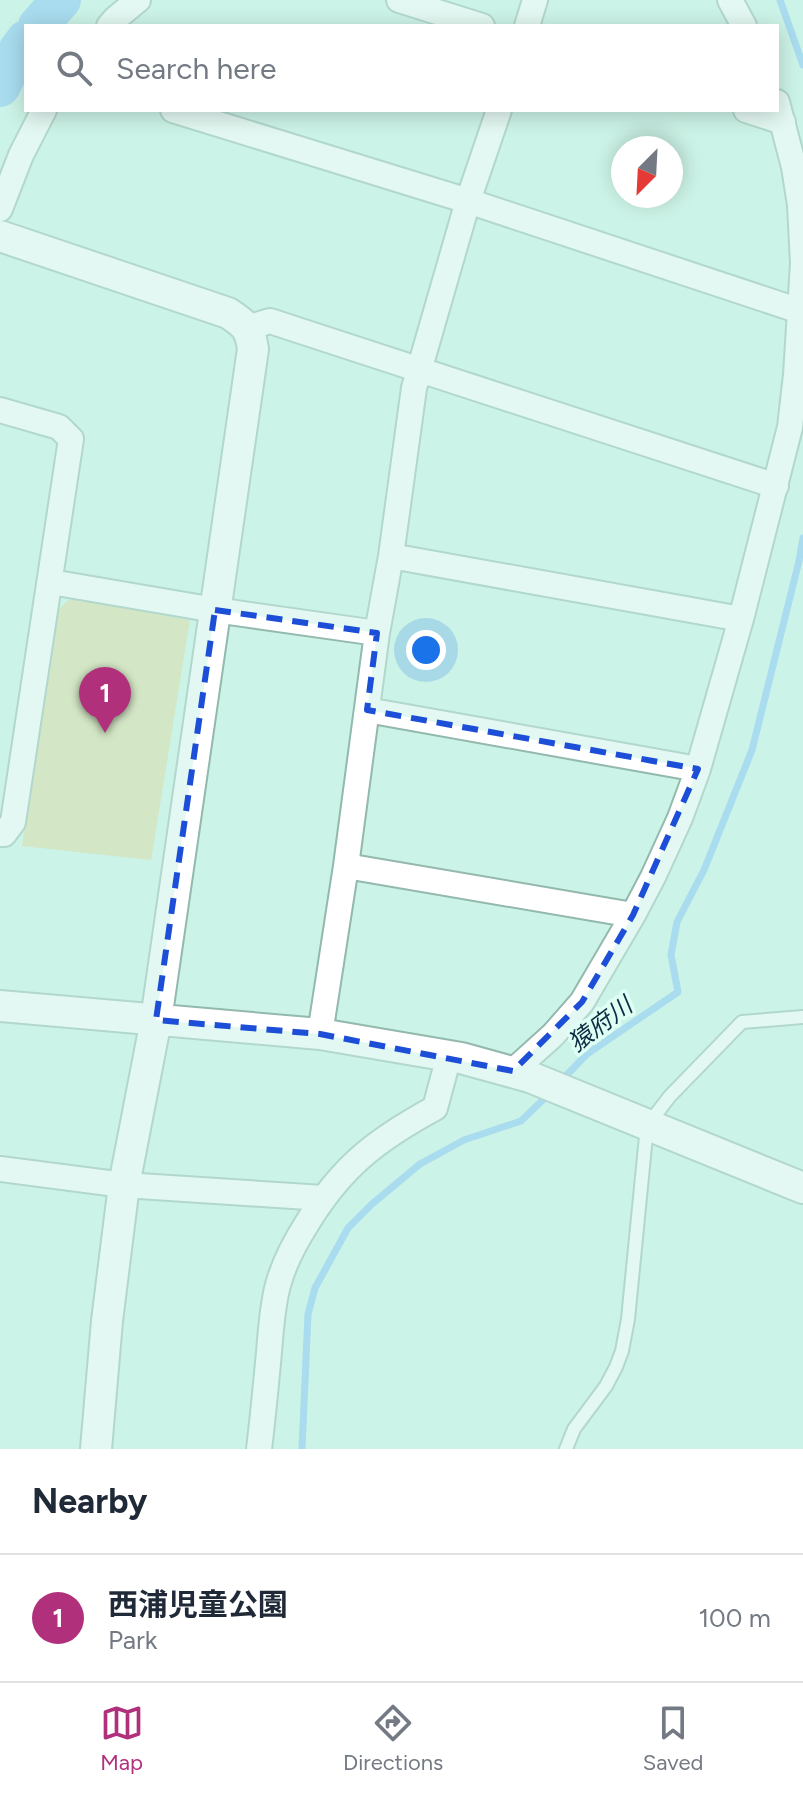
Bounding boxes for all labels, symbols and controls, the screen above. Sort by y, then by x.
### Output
search box [24,24,779,112]
icon: search [52,46,96,90]
text: Search here [116,50,276,87]
north arrow [611,136,683,208]
your location [406,630,446,670]
pin: 1 [79,667,131,733]
water label: 猿府川 [563,989,640,1057]
text: Nearby [32,1481,147,1522]
text: 西浦児童公園 [108,1586,288,1623]
text: 1 [53,1602,63,1634]
text: 100 m [698,1602,771,1634]
text: Park [108,1624,157,1656]
tab: Map [100,1701,144,1776]
tab: Directions [343,1701,443,1776]
tab: Saved [643,1701,703,1776]

